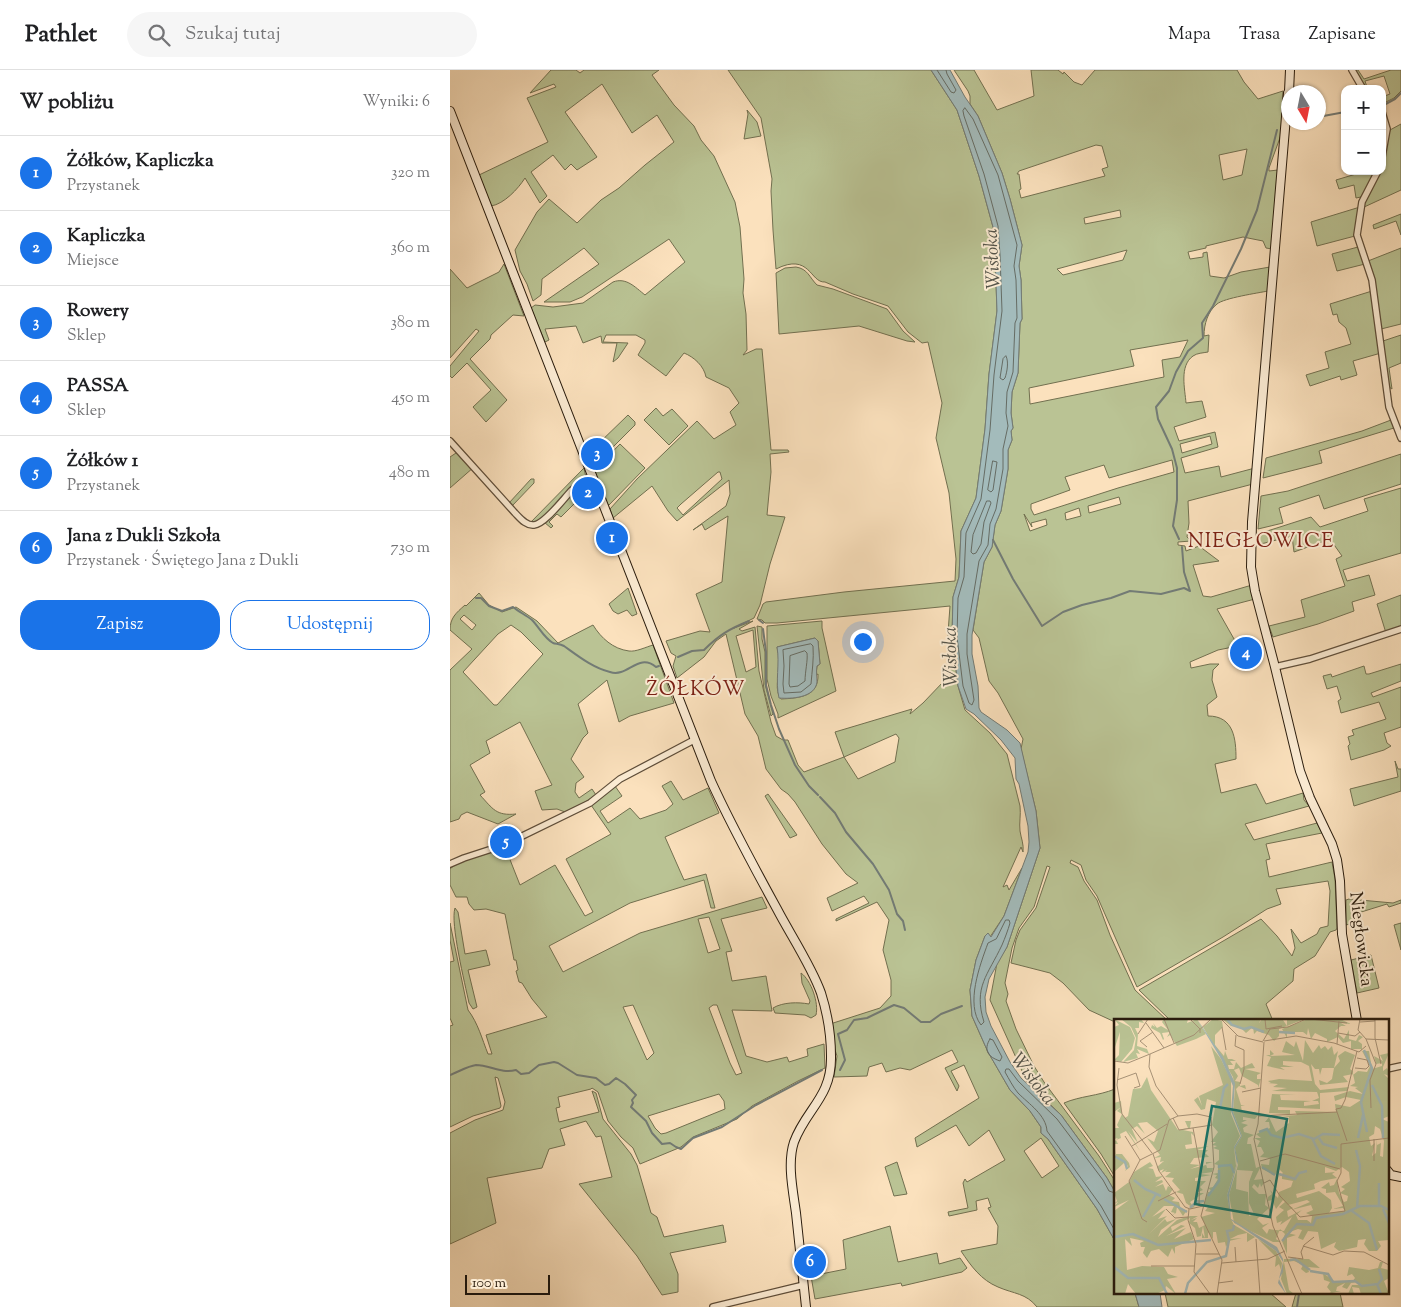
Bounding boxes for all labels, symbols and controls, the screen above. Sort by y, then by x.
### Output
search box [127,12,477,57]
text: Pathlet [25,18,97,52]
icon: search [145,21,173,49]
text: Szukaj tutaj [185,21,281,48]
text: Mapa [1168,22,1211,48]
text: Trasa [1239,22,1280,48]
text: Zapisane [1308,22,1376,48]
north arrow [1281,85,1326,130]
map controls [1341,85,1386,175]
button: + [1341,85,1386,130]
text: W pobliżu [20,88,114,118]
text: Wyniki: 6 [362,91,430,114]
button: − [1341,130,1386,175]
text: Żółków, Kapliczka [67,148,214,175]
text: 1 [33,162,39,185]
text: 320 m [391,162,430,185]
text: Przystanek [67,175,140,198]
text: Kapliczka [67,223,145,250]
water label: Wisłoka [978,228,1009,290]
text: 2 [32,237,40,260]
text: 360 m [391,237,430,260]
text: Miejsce [67,250,119,273]
text: Rowery [67,298,129,325]
text: 3 [33,312,39,335]
text: 380 m [390,312,430,335]
text: Sklep [67,325,106,348]
text: PASSA [67,373,129,400]
text: 4 [32,387,40,410]
text: 450 m [391,387,430,410]
text: Sklep [67,400,106,423]
pin: 3 [581,435,613,473]
text: Żółków 1 [67,448,138,475]
text: 5 [33,462,39,485]
text: 480 m [389,462,430,485]
pin: 2 [572,474,604,512]
text: Przystanek [67,475,140,498]
pin: 1 [596,519,628,557]
text: Jana z Dukli Szkoła [67,523,221,550]
district label: NIEGŁOWICE [1188,528,1334,557]
text: 6 [32,537,40,560]
text: 730 m [391,537,430,560]
text: Przystanek · Świętego Jana z Dukli [67,550,299,573]
button: Zapisz [20,600,220,650]
button: Udostępnij [230,600,430,650]
water label: Wisłoka [937,626,966,687]
your location [850,629,876,655]
pin: 4 [1230,634,1262,672]
district label: ŻÓŁKÓW [647,675,745,705]
pin: 5 [490,823,522,861]
street label: Niegłowicka [1341,890,1379,988]
inset map [1114,1019,1388,1294]
water label: Wisłoka [1003,1047,1061,1112]
pin: 6 [794,1243,826,1281]
scale bar [465,1272,550,1295]
text: 100 m [472,1274,506,1294]

